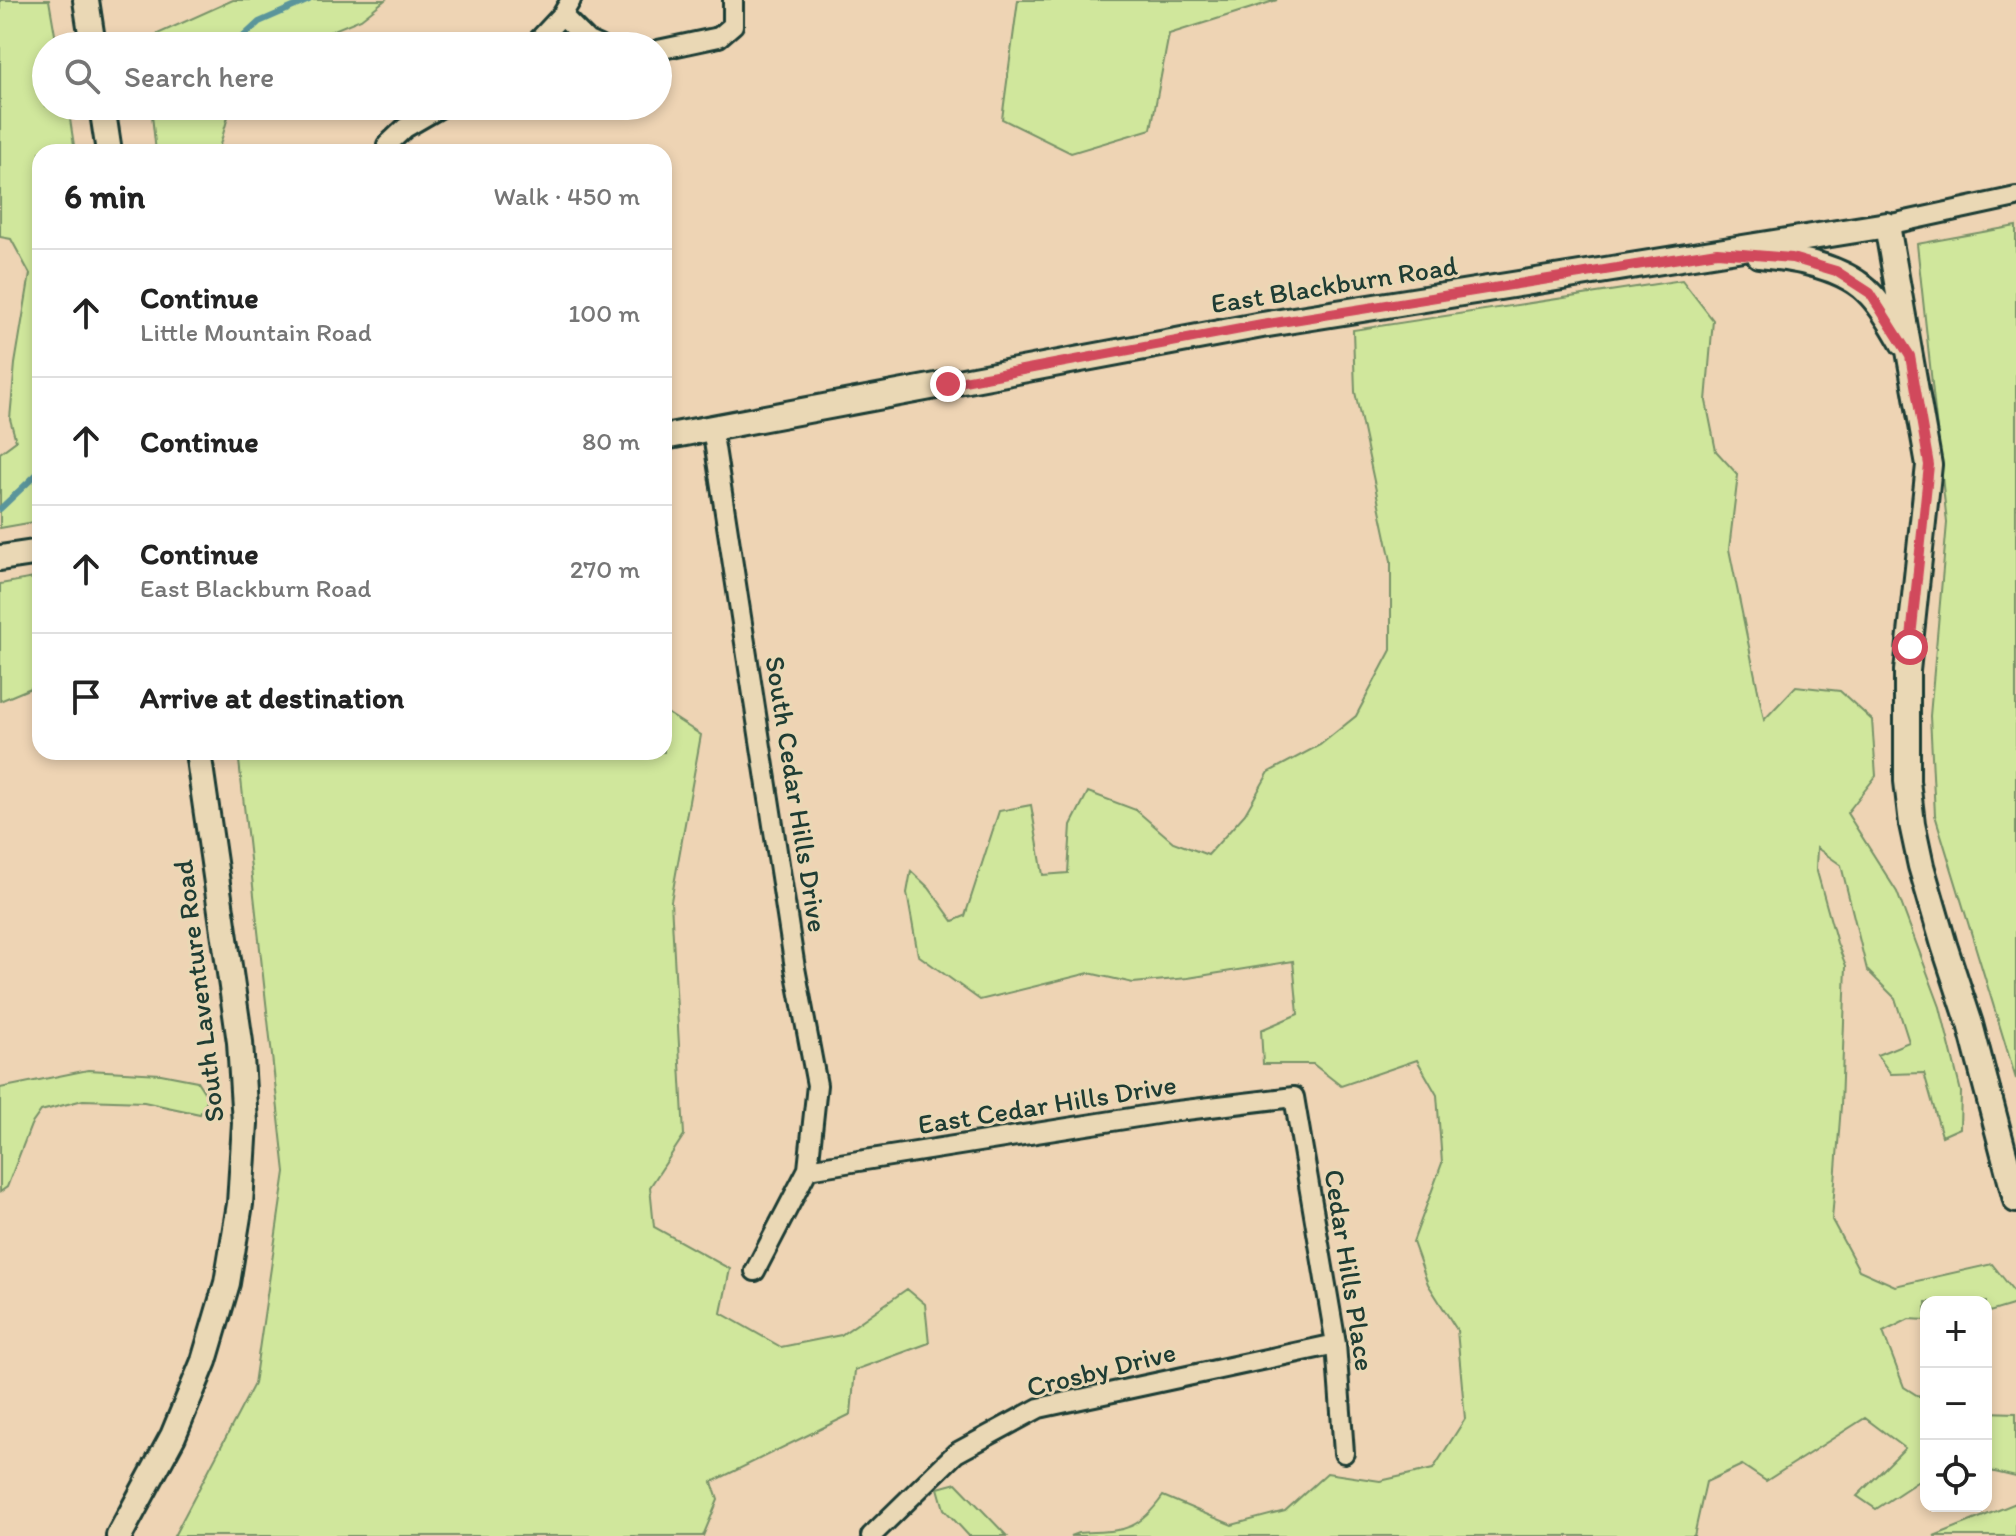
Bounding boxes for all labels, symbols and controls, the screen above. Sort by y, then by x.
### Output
search box [32,32,672,120]
icon: search [60,54,104,98]
text: Search here [124,58,274,95]
text: 6 min [64,176,145,217]
text: Walk · 450 m [494,180,640,212]
street label: East Blackburn Road [1208,248,1460,320]
text: Continue [140,279,259,316]
icon: ahead [64,291,108,335]
text: 100 m [568,297,640,329]
text: Little Mountain Road [140,316,372,348]
route end [930,366,966,402]
icon: ahead [64,419,108,463]
text: Continue [140,423,259,460]
text: 80 m [582,425,640,457]
text: Continue [140,535,259,572]
icon: ahead [64,547,108,591]
text: 270 m [570,553,640,585]
text: East Blackburn Road [140,572,371,604]
route start [1892,629,1928,665]
street label: South Cedar Hills Drive [758,654,836,934]
icon: arrive [64,675,108,719]
text: Arrive at destination [140,679,404,716]
street label: South Laventure Road [165,857,231,1124]
street label: East Cedar Hills Drive [915,1067,1179,1141]
street label: Cedar Hills Place [1317,1167,1383,1373]
map controls [1920,1296,1992,1512]
button: + [1920,1296,1992,1368]
street label: Crosby Drive [1023,1334,1179,1404]
button: − [1920,1368,1992,1440]
button: locate [1920,1440,1992,1512]

